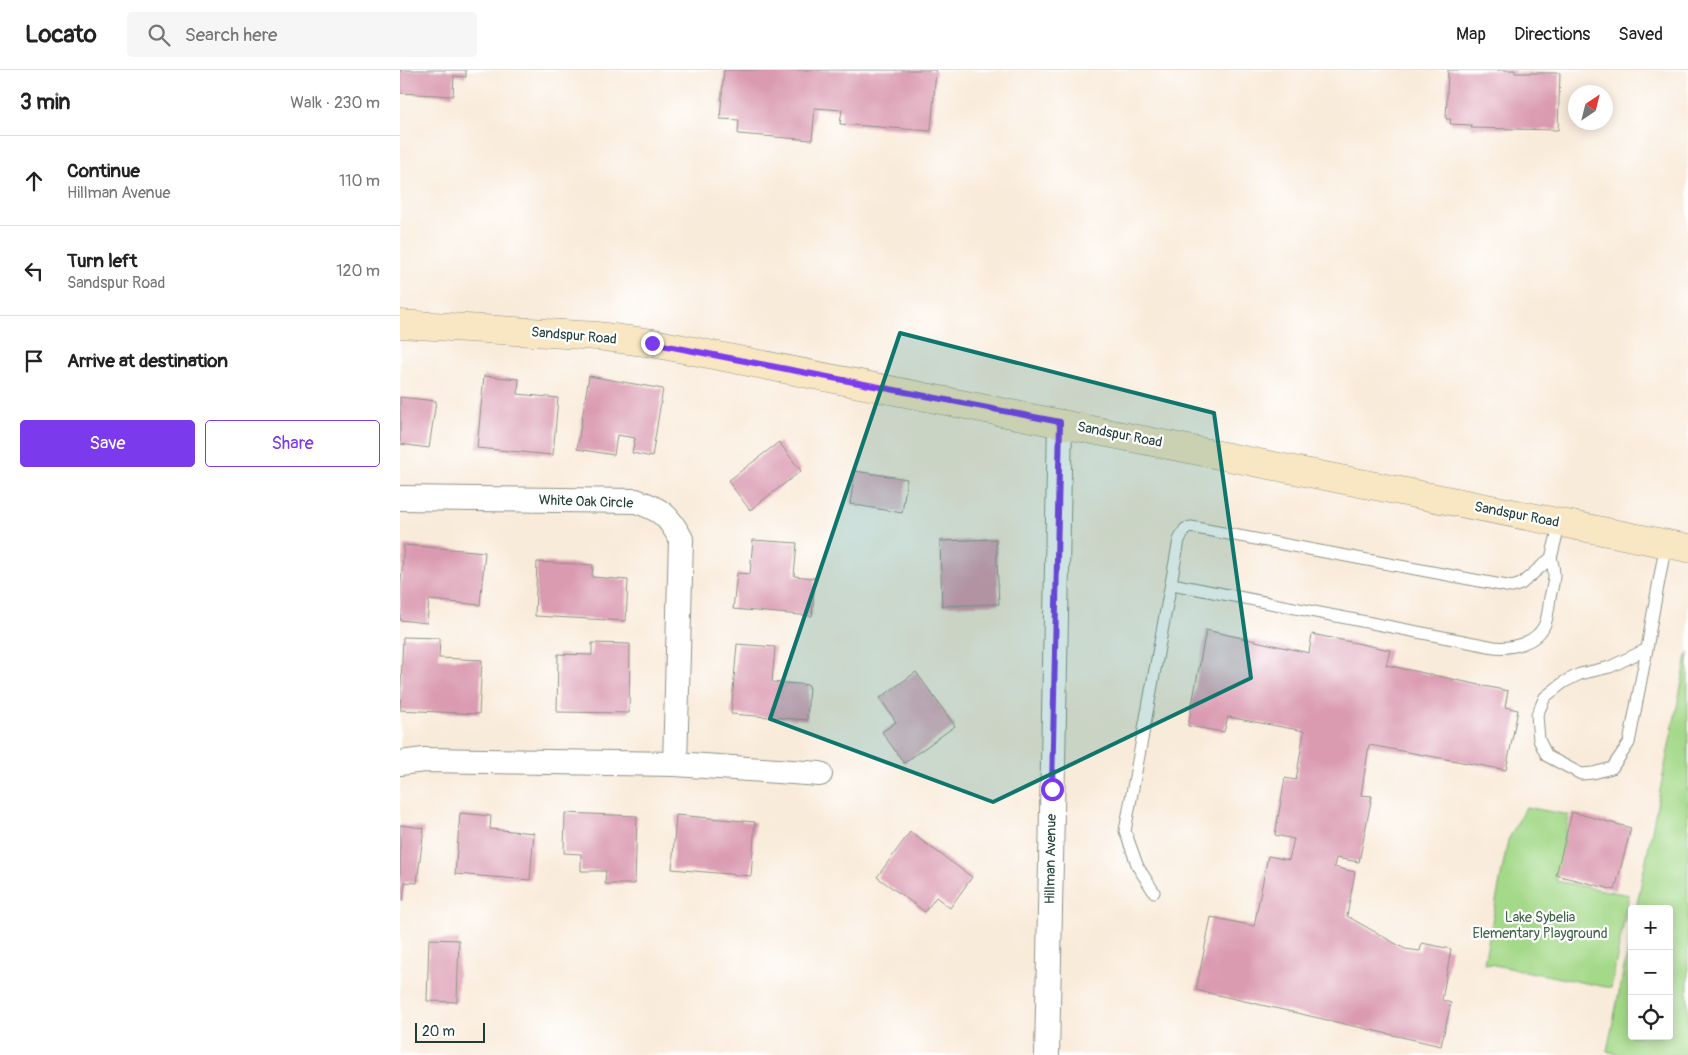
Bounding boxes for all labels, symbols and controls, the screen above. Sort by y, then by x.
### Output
search box [127,12,477,57]
text: Locato [25,20,97,49]
icon: search [145,21,173,49]
text: Search here [185,23,277,47]
text: Map [1456,23,1486,46]
text: Directions [1514,23,1590,46]
text: Saved [1618,23,1663,46]
north arrow [1568,85,1613,130]
text: 3 min [20,89,70,116]
text: Walk · 230 m [290,93,380,113]
text: Continue [67,159,140,183]
icon: ahead [20,167,48,195]
text: 110 m [339,171,380,191]
text: Hillman Avenue [67,183,170,203]
text: Turn left [67,249,137,273]
icon: left [20,257,48,285]
text: 120 m [336,261,380,281]
text: Sandspur Road [67,273,165,293]
street label: Sandspur Road [530,323,618,348]
route end [641,332,664,355]
icon: arrive [20,347,48,375]
text: Arrive at destination [67,349,228,373]
street label: Sandspur Road [1076,418,1164,451]
button: Save [20,420,195,467]
button: Share [205,420,380,467]
street label: White Oak Circle [538,491,634,512]
street label: Sandspur Road [1473,498,1561,531]
route start [1041,778,1064,801]
street label: Hillman Avenue [1041,814,1060,904]
map controls [1628,905,1673,1040]
button: + [1628,905,1673,950]
park label: Lake Sybelia Elementary Playground [1472,909,1608,942]
button: − [1628,950,1673,995]
button: locate [1628,995,1673,1040]
scale bar [415,1020,485,1043]
text: 20 m [422,1023,455,1040]

